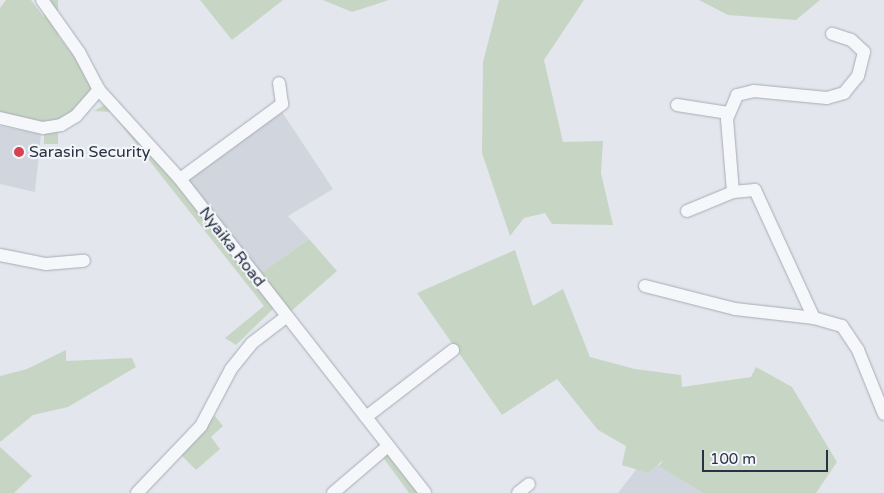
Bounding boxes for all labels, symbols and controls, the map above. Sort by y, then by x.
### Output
place label: Sarasin Security [29,142,150,162]
marker: Sarasin Security [13,146,25,158]
street label: Nyaika Road [195,203,269,291]
scale bar [704,440,830,472]
text: 100 m [710,450,756,468]

